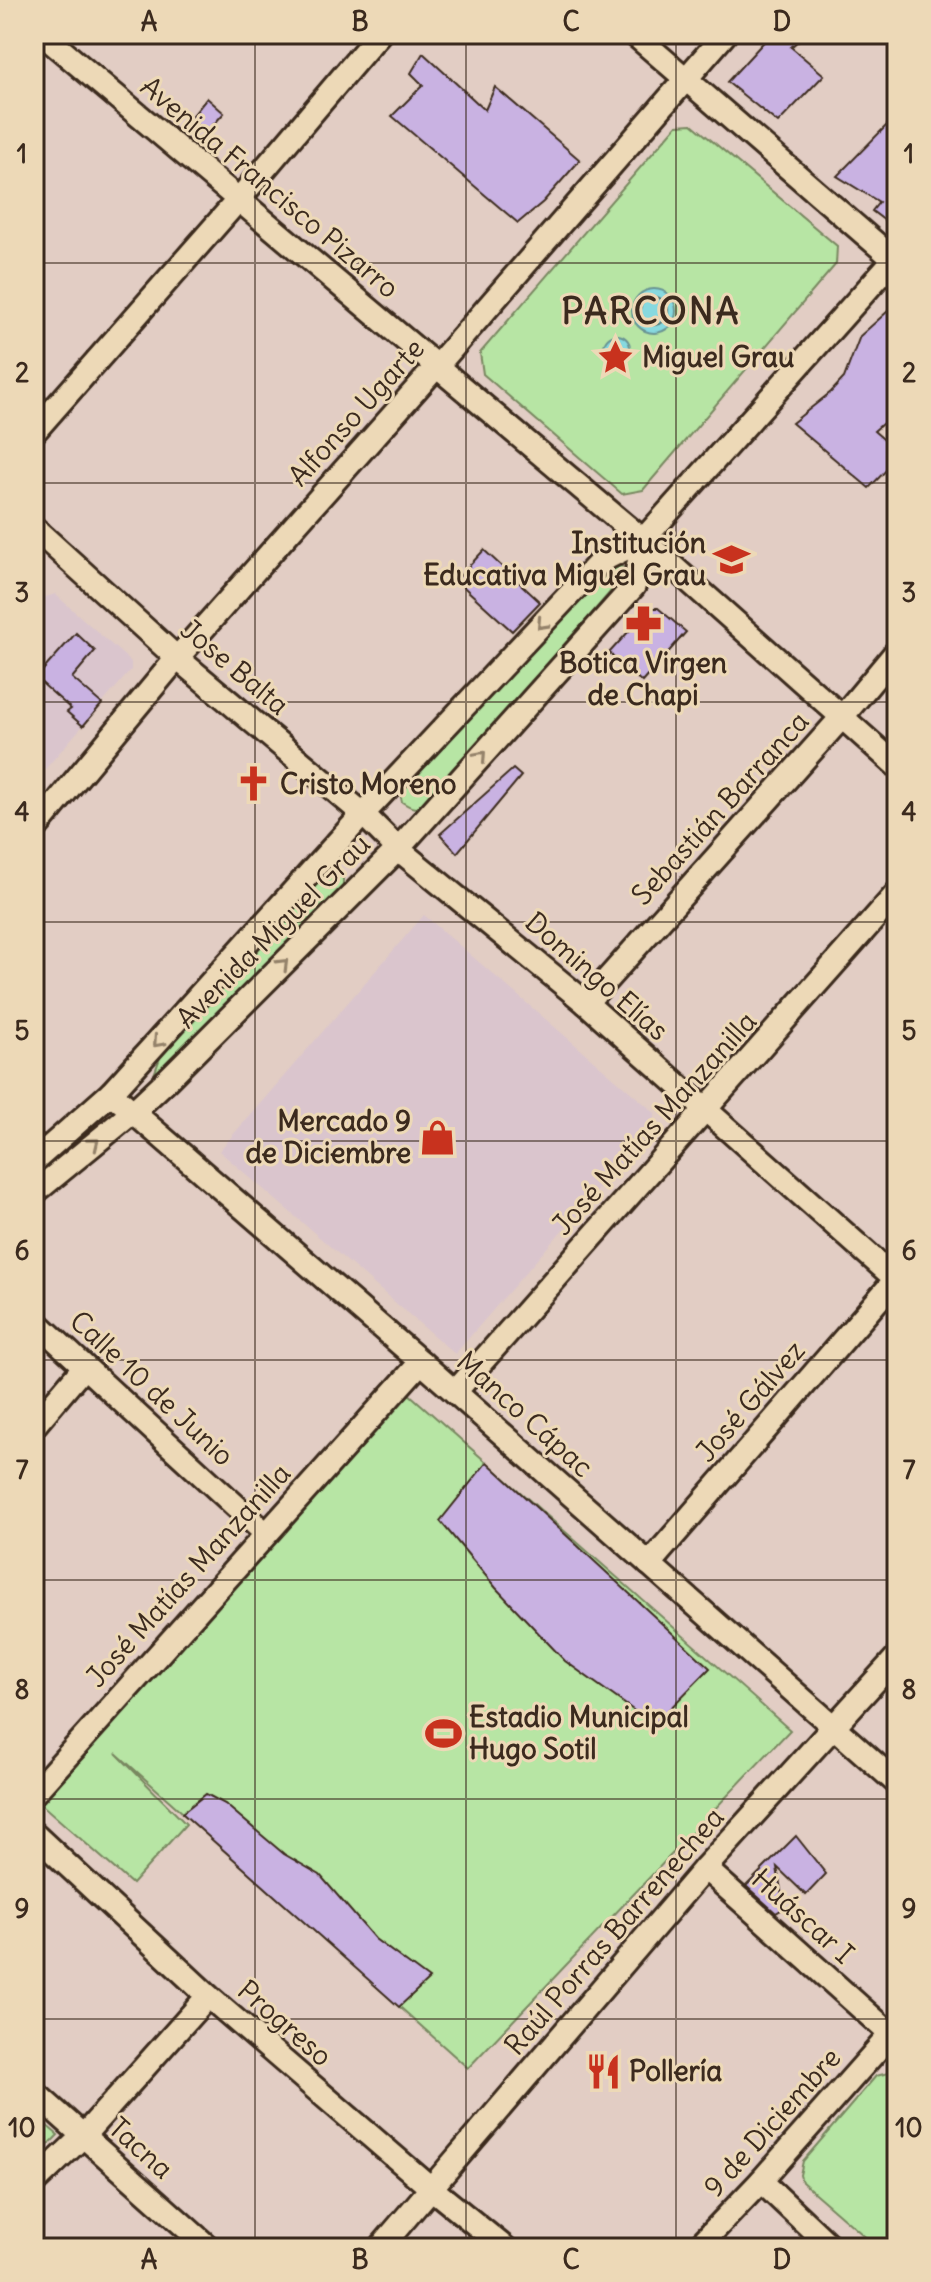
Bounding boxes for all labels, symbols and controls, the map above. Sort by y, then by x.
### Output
text: A [141,5,158,38]
text: B [351,5,369,38]
text: C [562,5,580,38]
text: D [773,5,791,38]
street label: Avenida Francisco Pizarro [133,68,407,306]
text: 1 [17,137,27,170]
text: 1 [904,137,914,170]
district label: PARCONA [561,289,741,334]
street label: Alfonso Ugarte [280,331,432,493]
place icon: Miguel Grau [597,338,635,376]
place label: Miguel Grau [642,339,794,375]
text: 2 [15,356,29,389]
text: 2 [902,356,916,389]
place label: Institución Educativa Miguel Grau [423,525,706,593]
school or university icon: Institución Educativa Miguel Grau [713,540,751,578]
text: 3 [15,576,29,609]
text: 3 [902,576,916,609]
pharmacy icon: Botica Virgen de Chapi [624,604,662,642]
street label: Jose Balta [173,611,297,723]
one-way arrow [536,615,551,629]
place label: Botica Virgen de Chapi [559,645,727,713]
street label: Sebastián Barranca [623,704,817,912]
one-way arrow [471,750,486,765]
church icon: Cristo Moreno [235,765,273,803]
place label: Cristo Moreno [280,766,456,802]
text: 4 [14,795,30,828]
text: 4 [901,795,917,828]
street label: Avenida Miguel Grau [168,826,378,1036]
street label: Domingo Elías [518,904,676,1048]
one-way arrow [274,959,288,974]
street label: José Matías Manzanilla [544,1004,764,1242]
text: 5 [15,1014,30,1047]
text: 5 [902,1014,917,1047]
one-way arrow [153,1033,167,1048]
place label: Mercado 9 de Diciembre [245,1103,411,1171]
shop icon: Mercado 9 de Diciembre [418,1118,456,1156]
one-way arrow [85,1138,99,1153]
text: 6 [14,1234,30,1267]
text: 6 [901,1234,917,1267]
street label: Calle 10 de Junio [62,1303,242,1473]
street label: José Gálvez [688,1333,812,1469]
street label: Manco Cápac [449,1343,601,1485]
text: 7 [16,1453,29,1486]
text: 7 [903,1453,916,1486]
street label: José Matías Manzanilla [78,1456,298,1694]
text: 8 [15,1673,29,1706]
text: 8 [902,1673,916,1706]
place label: Estadio Municipal Hugo Sotil [469,1699,689,1767]
sports icon: Estadio Municipal Hugo Sotil [424,1714,462,1752]
street label: Raúl Porras Barrenechea [496,1800,732,2062]
street label: Huáscar I [744,1861,862,1971]
text: 9 [15,1892,29,1925]
text: 9 [902,1892,916,1925]
street label: Progreso [230,1972,340,2074]
street label: 9 de Diciembre [696,2040,848,2204]
restaurant icon: Pollería [584,2052,622,2090]
place label: Pollería [629,2053,722,2089]
street label: Tacna [101,2109,181,2187]
text: 10 [8,2111,36,2144]
text: 10 [895,2111,923,2144]
text: A [141,2243,158,2276]
text: B [351,2243,369,2276]
text: C [562,2243,580,2276]
text: D [773,2243,791,2276]

